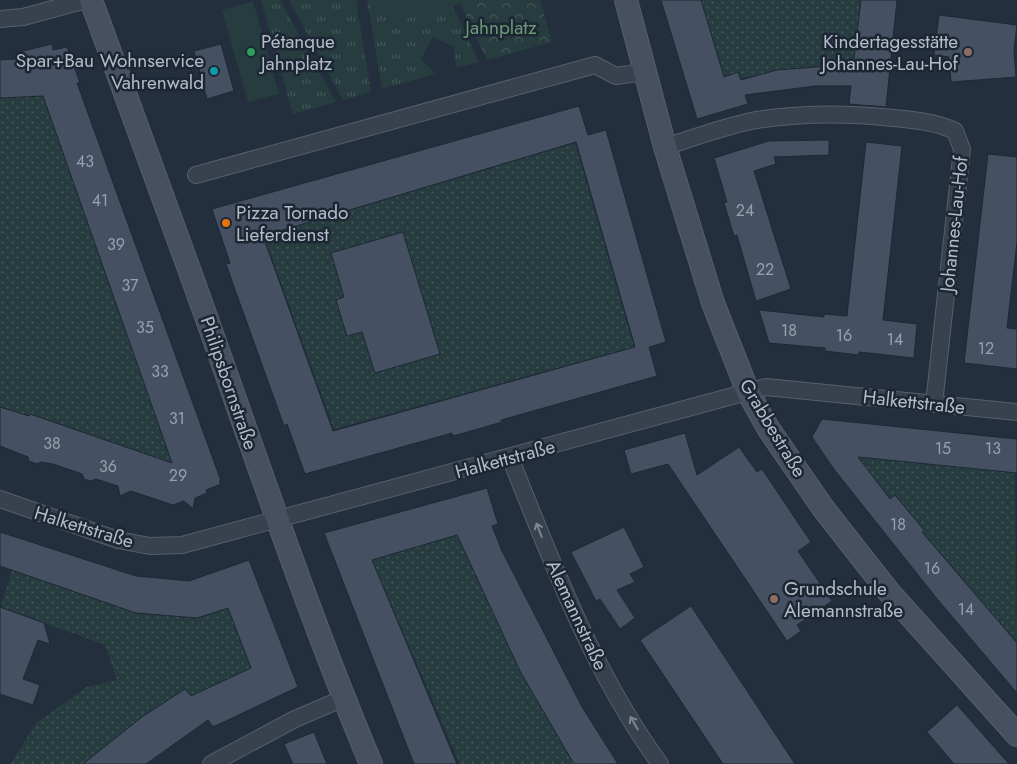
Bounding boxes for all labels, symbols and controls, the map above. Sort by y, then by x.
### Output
park label: Jahnplatz [462,14,537,41]
place label: Pétanque Jahnplatz [258,28,335,77]
place label: Kindertagesstätte Johannes-Lau-Hof [819,28,959,77]
marker: Pétanque Jahnplatz [245,46,257,58]
marker: Kindertagesstätte Johannes-Lau-Hof [962,46,974,58]
place label: Spar+Bau Wohnservice Vahrenwald [16,47,204,96]
marker: Spar+Bau Wohnservice Vahrenwald [208,65,220,77]
house number: 43 [76,150,94,173]
street label: Johannes-Lau-Hof [933,154,975,296]
house number: 41 [92,189,108,212]
place label: Pizza Tornado Lieferdienst [236,199,348,248]
house number: 24 [736,199,754,222]
marker: Pizza Tornado Lieferdienst [220,217,232,229]
house number: 39 [107,233,125,256]
house number: 22 [756,258,774,281]
house number: 37 [122,274,139,297]
street label: Philipsbornstraße [194,313,264,453]
house number: 35 [136,316,154,339]
house number: 18 [781,319,797,342]
house number: 16 [836,324,852,347]
house number: 14 [887,328,903,351]
house number: 12 [978,337,994,360]
house number: 33 [151,360,169,383]
street label: Grabbestraße [733,374,813,482]
street label: Halkettstraße [862,383,967,421]
house number: 31 [169,407,185,430]
house number: 38 [43,432,61,455]
street label: Halkettstraße [452,433,558,485]
house number: 15 [935,437,951,460]
house number: 13 [985,437,1001,460]
house number: 36 [99,455,117,478]
house number: 29 [169,464,187,487]
street label: Halkettstraße [31,499,137,555]
house number: 18 [890,513,906,536]
one-way arrow [534,523,543,539]
street label: Alemannstraße [540,555,614,675]
house number: 16 [924,557,940,580]
place label: Grundschule Alemannstraße [784,575,903,624]
marker: Grundschule Alemannstraße [768,593,780,605]
house number: 14 [958,598,974,621]
one-way arrow [628,717,638,731]

